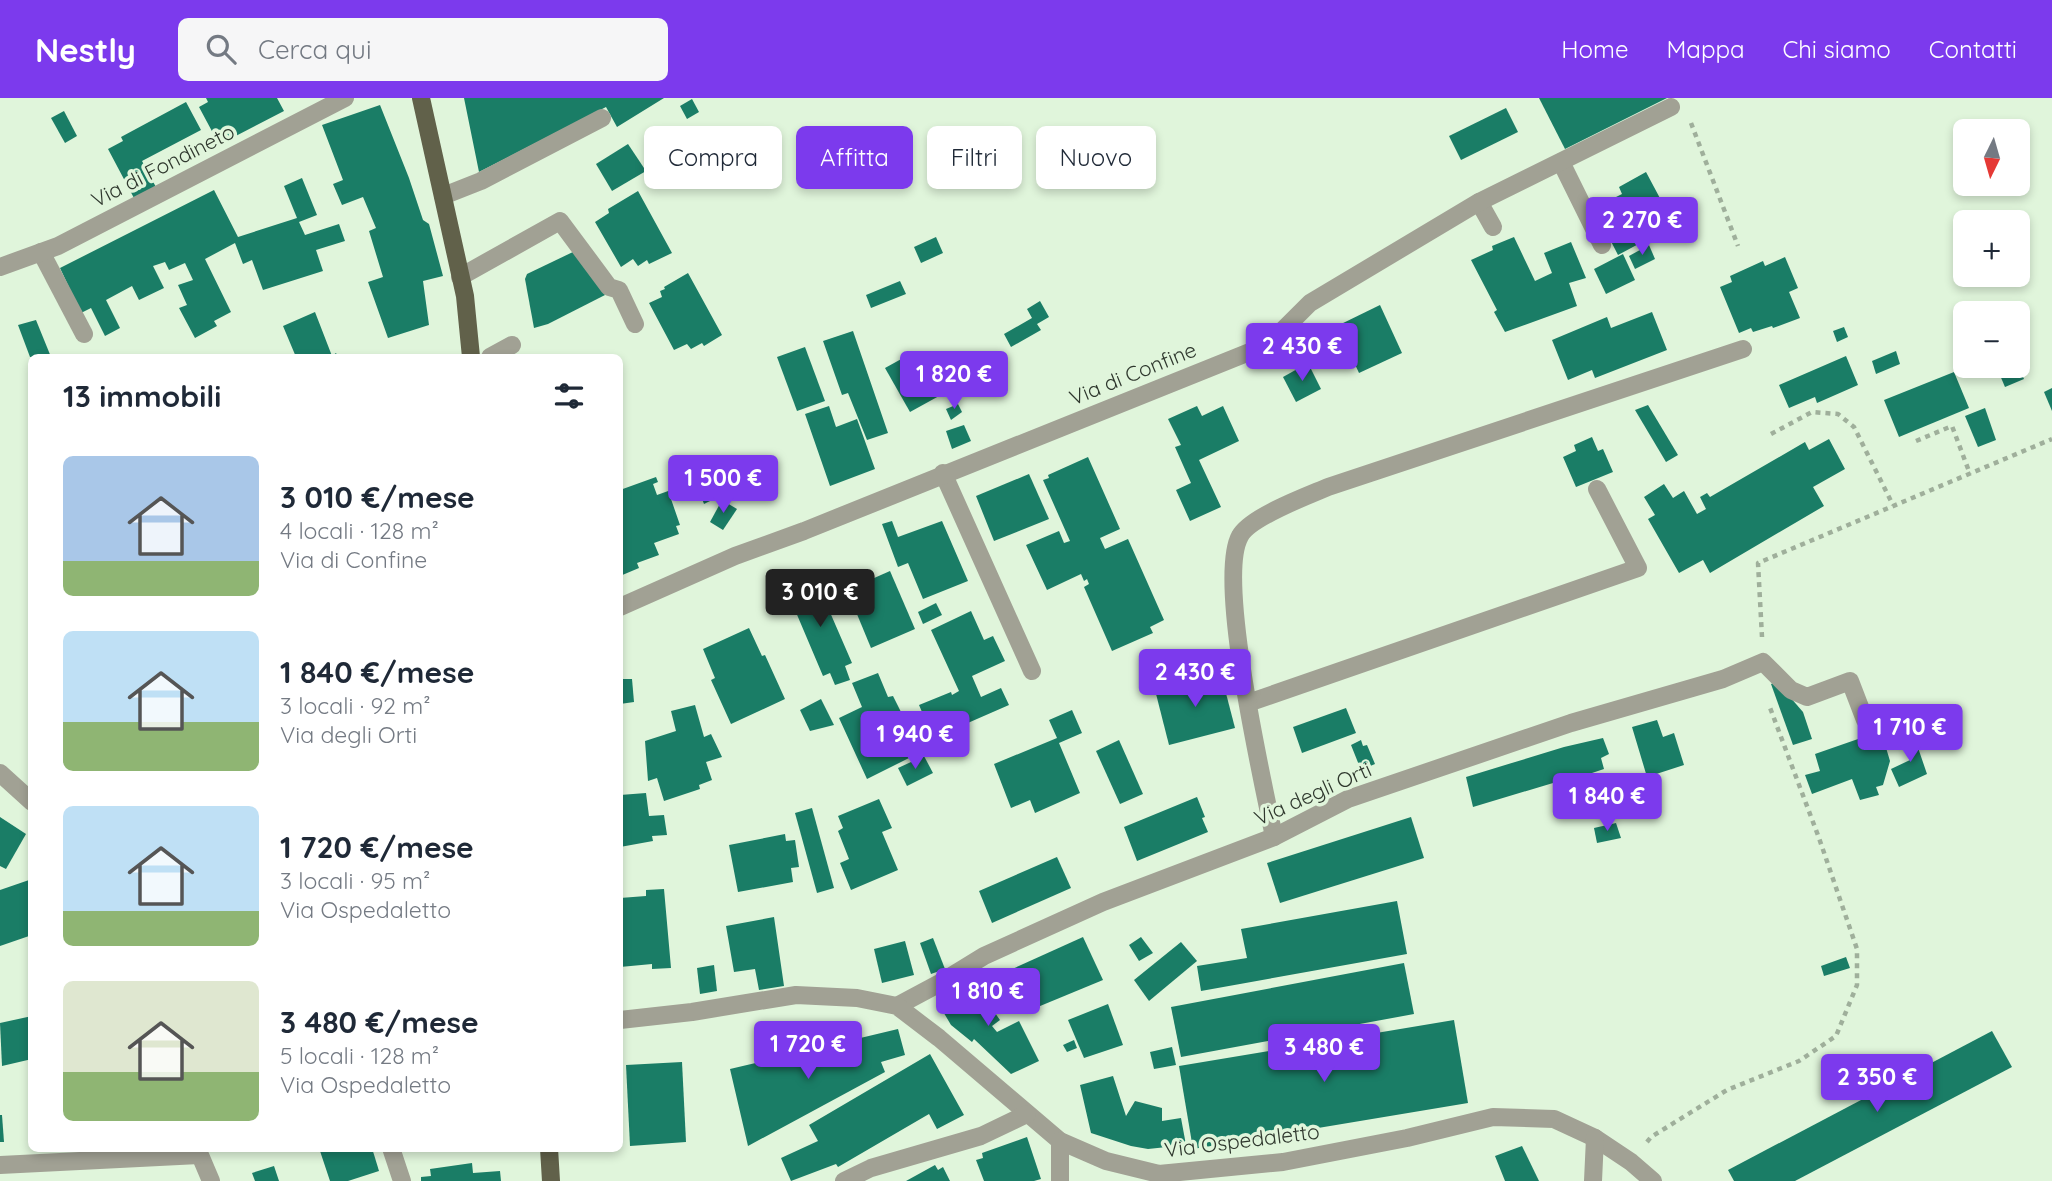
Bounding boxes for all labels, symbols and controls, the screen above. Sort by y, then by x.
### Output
search box [178,18,668,81]
text: Nestly [35,29,136,70]
icon: search [202,30,240,68]
text: Cerca qui [258,33,371,66]
text: Home [1561,34,1629,64]
text: Mappa [1667,34,1745,64]
text: Chi siamo [1783,34,1891,64]
text: Contatti [1929,34,2017,64]
street label: Via di Fondineto [87,118,238,212]
north arrow [1953,119,2030,196]
map controls [1953,119,2030,378]
chip: Compra [644,126,782,189]
chip: Affitta [796,126,913,189]
chip: Filtri [927,126,1022,189]
chip: Nuovo [1036,126,1156,189]
pin: 2 270 € [1577,198,1707,257]
text: 2 270 € [1602,205,1682,234]
button: + [1953,210,2030,287]
button: − [1953,301,2030,378]
pin: 2 430 € [1237,324,1367,383]
text: 2 430 € [1262,331,1342,360]
street label: Via di Confine [1065,336,1200,410]
pin: 1 820 € [889,352,1019,411]
text: 1 820 € [916,359,992,388]
text: 13 immobili [63,377,221,415]
icon: filters [550,377,588,415]
pin: 1 500 € [658,456,788,515]
text: 1 500 € [684,463,762,492]
text: 3 010 €/mese [280,478,475,516]
icon: home [119,484,203,568]
text: 4 locali · 128 m² [280,516,439,545]
text: Via di Confine [280,545,427,574]
pin: 3 010 € [755,570,885,629]
text: 3 010 € [782,577,858,606]
pin: 2 430 € [1130,650,1260,709]
text: 1 840 €/mese [280,653,474,691]
text: 2 430 € [1155,657,1235,686]
icon: home [119,659,203,743]
text: 3 locali · 92 m² [280,691,431,720]
pin: 1 710 € [1845,704,1975,764]
pin: 1 940 € [850,712,980,771]
text: 1 710 € [1874,712,1946,741]
text: 1 940 € [877,719,953,748]
text: Via degli Orti [280,720,417,749]
street label: Via degli Orti [1250,756,1375,830]
pin: 1 840 € [1542,774,1672,833]
text: 1 840 € [1569,781,1645,810]
text: 1 720 €/mese [280,828,474,866]
icon: home [119,834,203,918]
text: 3 locali · 95 m² [280,866,430,895]
text: Via Ospedaletto [280,895,451,924]
pin: 1 810 € [923,968,1053,1028]
text: 1 810 € [952,976,1024,1005]
text: 3 480 €/mese [280,1003,479,1041]
icon: home [119,1009,203,1093]
pin: 1 720 € [743,1021,873,1081]
pin: 3 480 € [1259,1024,1389,1084]
text: 1 720 € [770,1029,846,1058]
text: 3 480 € [1284,1032,1364,1061]
text: 5 locali · 128 m² [280,1041,439,1070]
pin: 2 350 € [1812,1054,1942,1114]
text: 2 350 € [1837,1062,1917,1091]
text: Via Ospedaletto [280,1070,451,1099]
street label: Via Ospedaletto [1163,1118,1321,1162]

